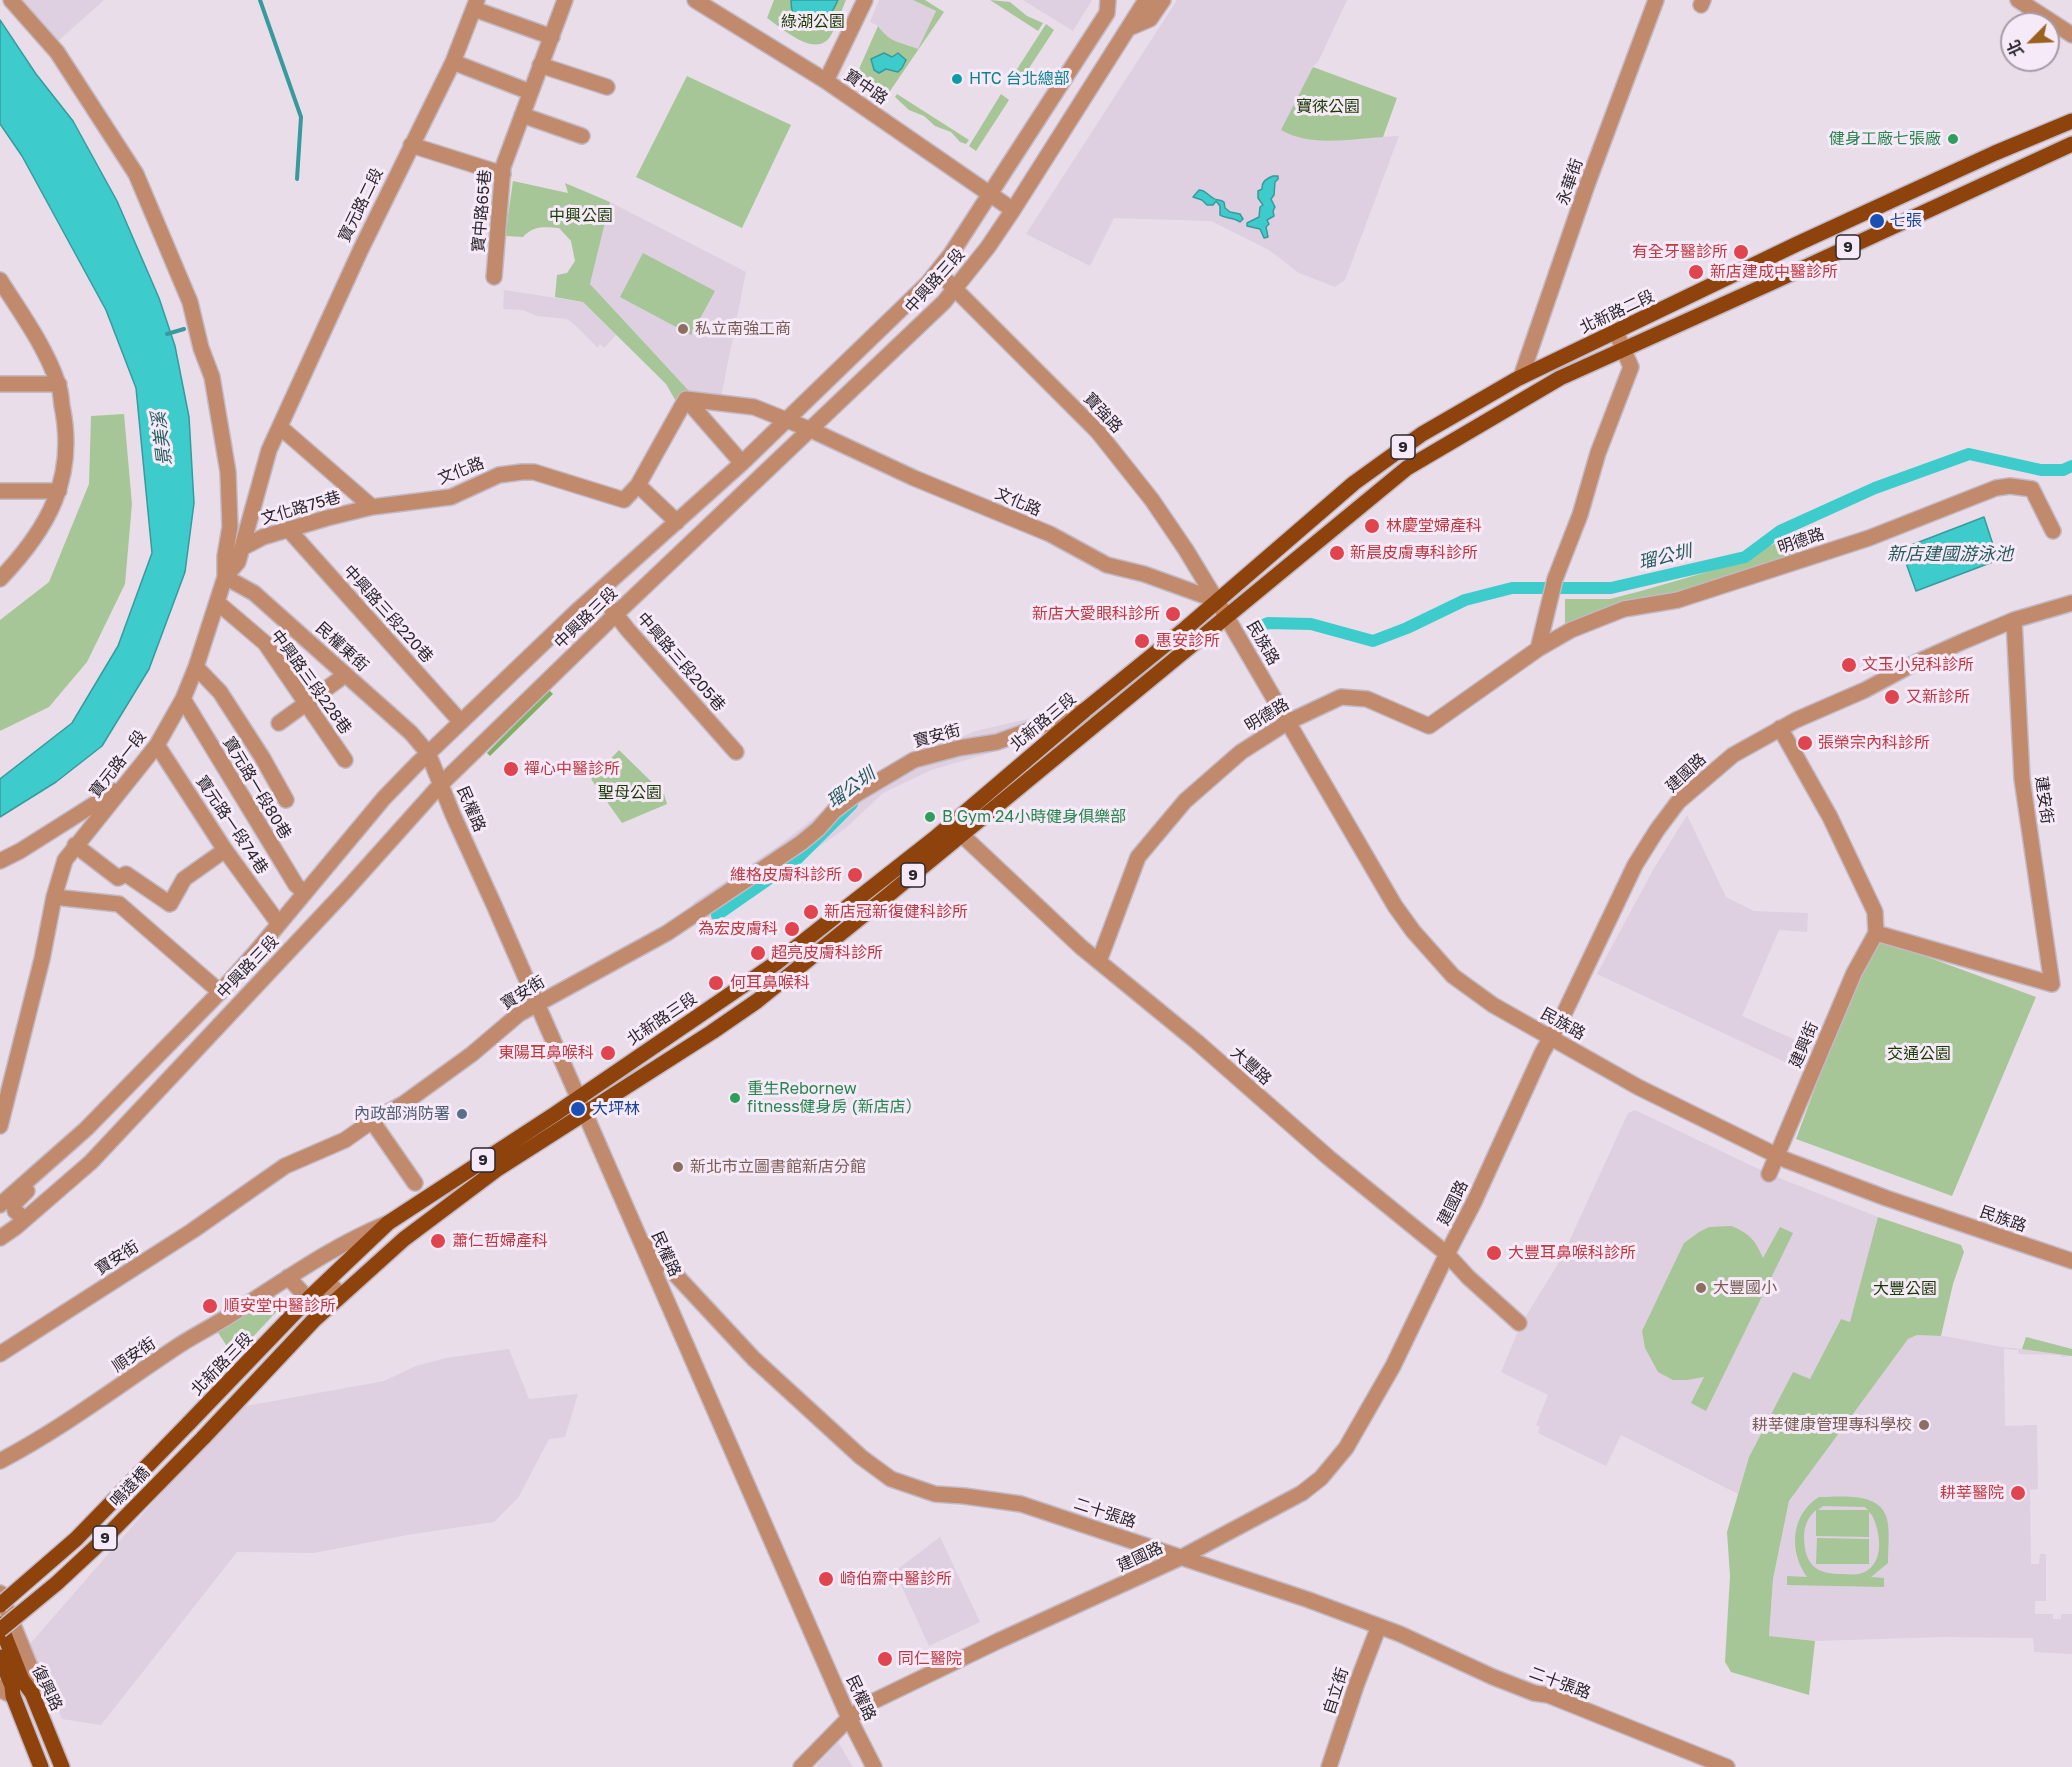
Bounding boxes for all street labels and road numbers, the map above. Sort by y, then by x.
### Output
street label: 寶中路 [841,66,891,108]
street label: 永華街 [1553,156,1587,208]
street label: 寶元路二段 [335,165,387,245]
street label: 寶中路65巷 [469,169,495,253]
road number: 9 [1836,235,1860,259]
street label: 中興路三段 [901,245,969,317]
street label: 北新路二段 [1577,286,1657,338]
street label: 寶強路 [1080,389,1126,437]
road number: 9 [1391,435,1415,459]
street label: 文化路 [435,453,487,489]
street label: 文化路 [992,484,1044,520]
street label: 文化路75巷 [259,488,343,528]
street label: 明德路 [1775,524,1827,558]
street label: 中興路三段220巷 [339,561,437,667]
street label: 中興路三段 [551,583,621,653]
street label: 中興路三段205巷 [633,609,729,715]
street label: 民族路 [1243,617,1283,669]
street label: 民權東街 [312,618,372,676]
street label: 中興路三段228巷 [267,626,355,738]
street label: 北新路三段 [1006,689,1080,755]
street label: 明德路 [1241,694,1293,736]
street label: 寶安街 [911,721,963,751]
street label: 寶元路一段 [86,727,150,801]
street label: 寶元路一段80巷 [219,733,295,843]
street label: 建國路 [1662,750,1710,796]
street label: 寶元路一段74巷 [192,772,272,878]
street label: 建安街 [2031,775,2057,825]
street label: 民權路 [453,783,489,835]
road number: 9 [901,863,925,887]
street label: 中興路三段 [213,932,283,1002]
street label: 寶安街 [498,972,548,1014]
street label: 北新路三段 [623,989,701,1049]
street label: 民族路 [1537,1004,1589,1044]
street label: 建興街 [1786,1019,1822,1071]
street label: 大豐路 [1227,1043,1275,1089]
road number: 9 [471,1148,495,1172]
street label: 建國路 [1434,1177,1472,1229]
street label: 民族路 [1977,1202,2029,1236]
street label: 民權路 [647,1228,685,1280]
street label: 寶安街 [92,1237,142,1279]
street label: 北新路三段 [187,1329,257,1399]
street label: 順安街 [109,1334,159,1376]
street label: 鳴遠橋 [106,1463,154,1511]
street label: 二十張路 [1072,1494,1138,1532]
road number: 9 [93,1526,117,1550]
street label: 建國路 [1114,1538,1166,1576]
street label: 復興路 [28,1662,66,1714]
street label: 二十張路 [1527,1663,1593,1703]
street label: 自立街 [1319,1665,1353,1717]
street label: 民權路 [842,1672,880,1724]

